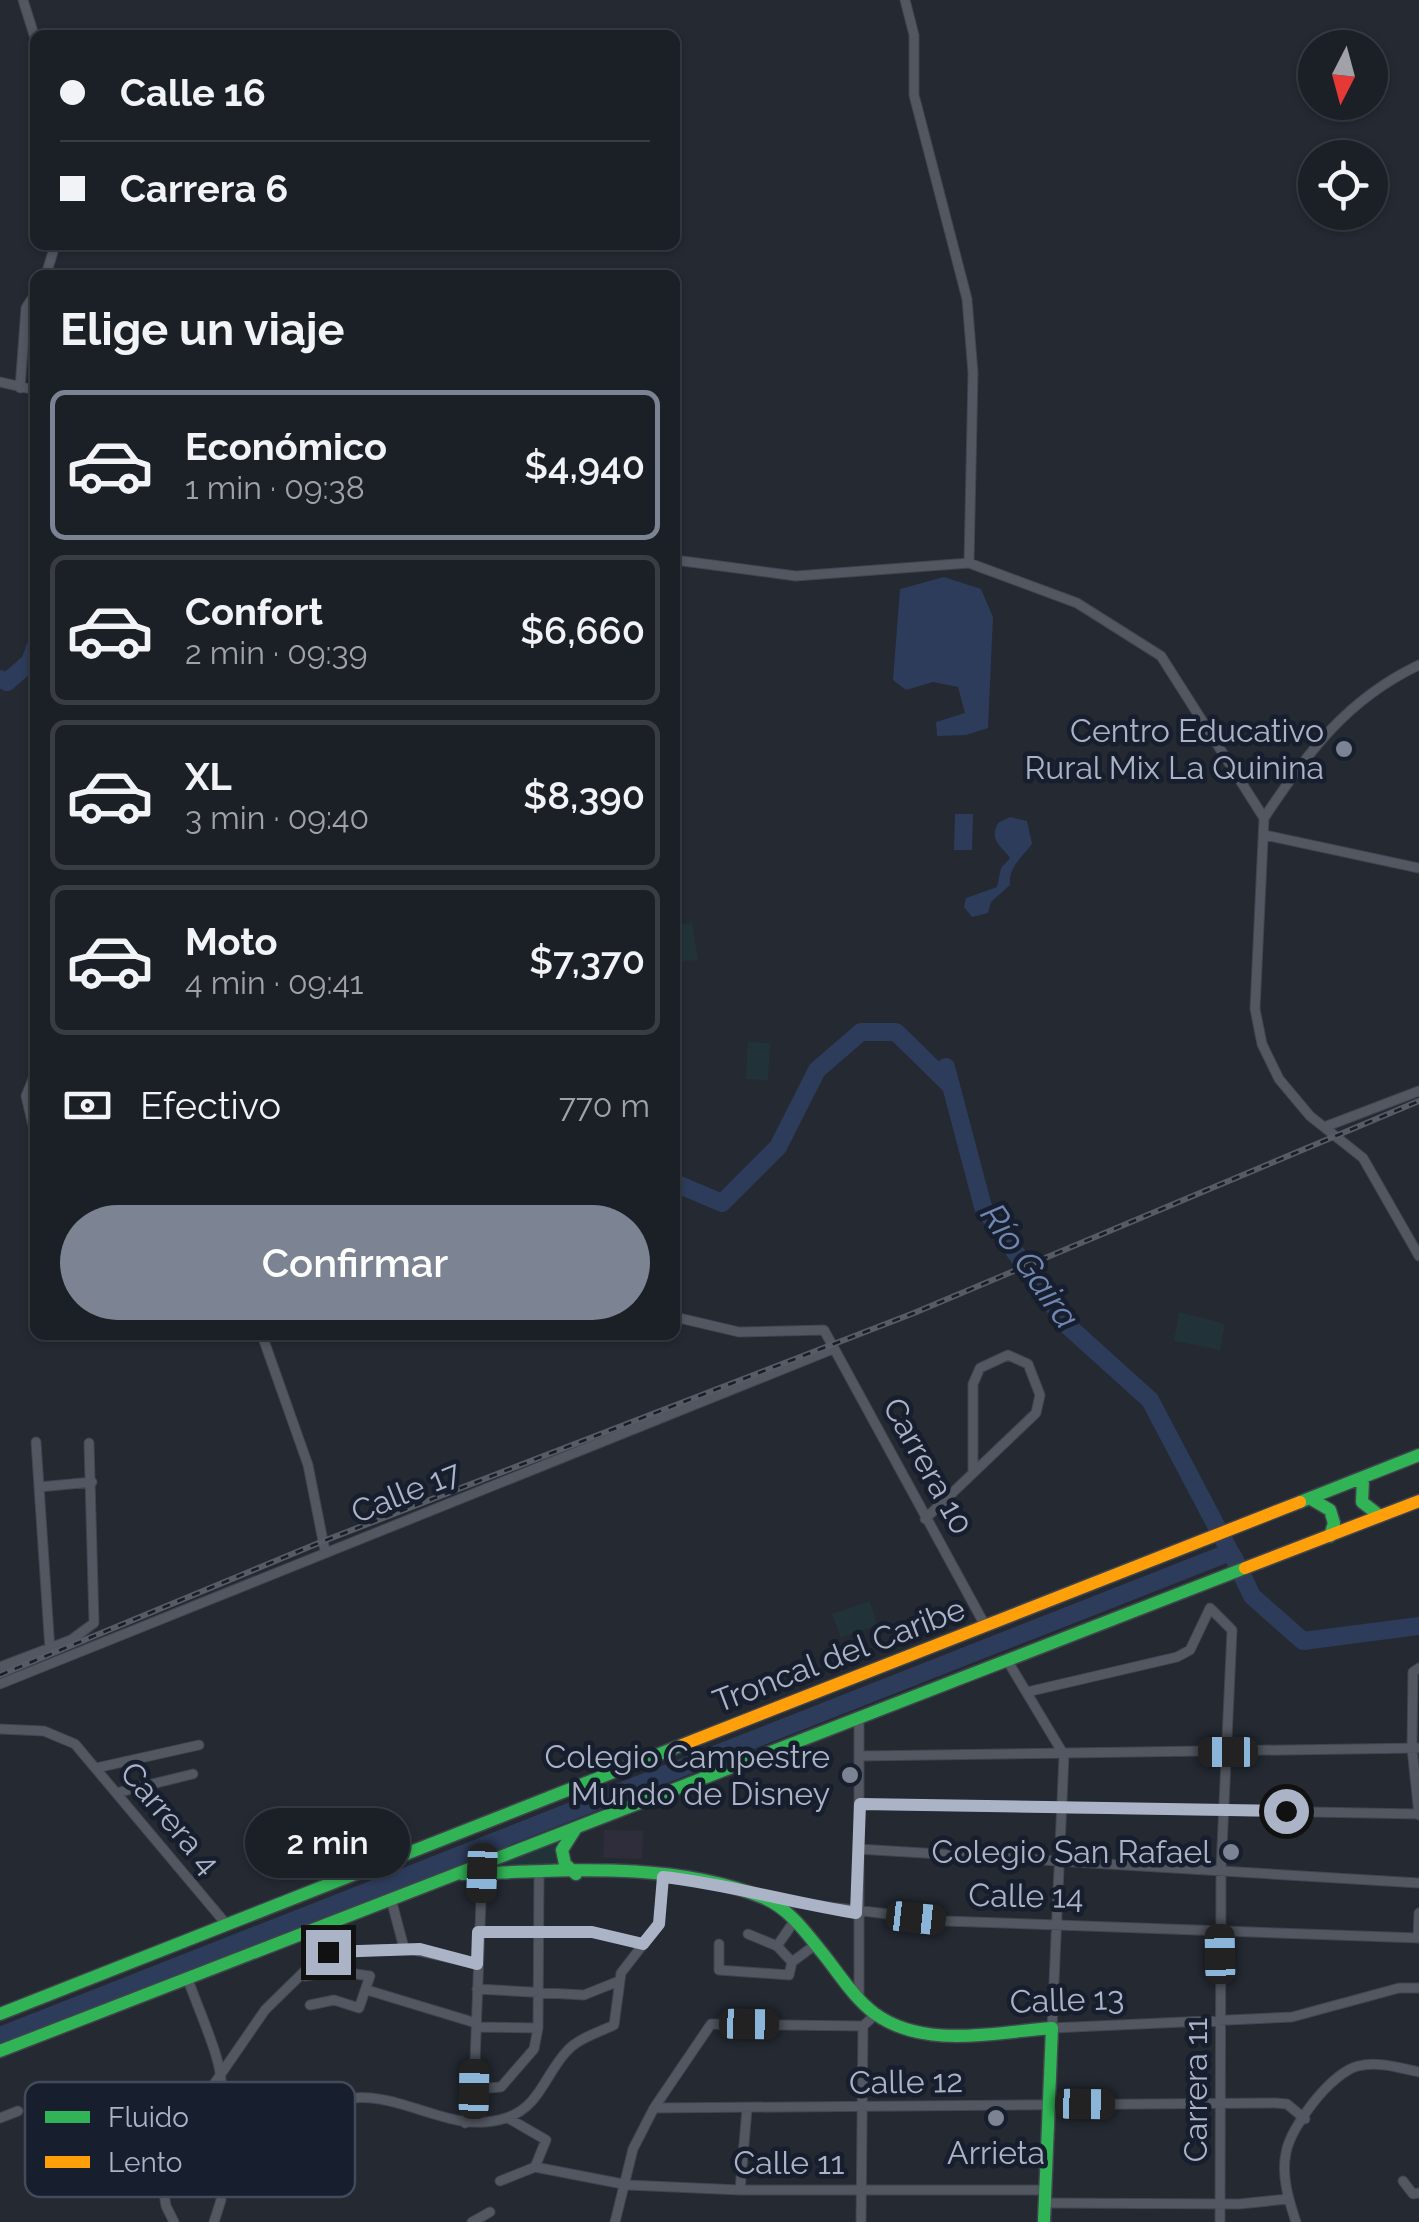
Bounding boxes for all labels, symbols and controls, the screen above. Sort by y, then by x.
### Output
north arrow [1298,30,1388,120]
map controls [1298,30,1388,230]
text: Calle 16 [120,70,266,115]
button: locate [1298,140,1388,230]
text: Carrera 6 [120,166,288,211]
text: Elige un viaje [60,303,344,356]
icon: car [65,420,155,510]
text: Económico [185,424,387,469]
text: $4,940 [524,443,645,488]
text: 1 min · 09:38 [185,469,365,506]
icon: car [65,585,155,675]
text: Confort [185,589,323,634]
text: $6,660 [520,608,645,653]
text: 2 min · 09:39 [185,634,367,671]
place label: Centro Educativo Rural Mix La Quinina [1025,712,1324,786]
marker: Centro Educativo Rural Mix La Quinina [1333,738,1355,760]
icon: car [65,750,155,840]
text: XL [185,754,232,799]
text: $8,390 [523,773,645,818]
text: 3 min · 09:40 [185,799,369,836]
icon: car [65,915,155,1005]
text: Moto [185,919,278,964]
text: $7,370 [529,938,645,983]
text: 4 min · 09:41 [185,964,364,1001]
icon: cash [60,1078,115,1133]
text: Efectivo [140,1083,281,1128]
text: 770 m [559,1087,650,1124]
water label: Río Gaira [973,1195,1088,1336]
button: Confirmar [60,1205,650,1320]
street label: Carrera 10 [876,1391,981,1540]
street label: Calle 17 [346,1453,466,1530]
street label: Troncal del Caribe [708,1589,970,1720]
car [1198,1737,1258,1767]
place label: Colegio Campestre Mundo de Disney [545,1738,830,1812]
street label: Carrera 4 [113,1754,228,1881]
marker: Colegio Campestre Mundo de Disney [839,1764,861,1786]
route start [1264,1789,1309,1834]
callout: 2 min [245,1807,410,1877]
text: 2 min [287,1824,368,1861]
place label: Colegio San Rafael [932,1833,1211,1870]
marker: Colegio San Rafael [1220,1841,1242,1863]
car [466,1842,498,1904]
street label: Calle 14 [968,1876,1084,1915]
car [885,1900,947,1936]
car [1204,1924,1236,1984]
route end [306,1930,351,1975]
street label: Calle 13 [1009,1979,1125,2020]
car [719,2008,779,2040]
street label: Carrera 11 [1177,2018,1214,2162]
car [458,2059,490,2119]
street label: Calle 12 [849,2062,963,2101]
legend [25,2082,355,2197]
car [1055,2088,1115,2120]
text: Fluido [108,2101,189,2134]
marker: Arrieta [985,2107,1007,2129]
place label: Arrieta [947,2134,1045,2171]
street label: Calle 11 [733,2144,845,2181]
text: Lento [108,2146,182,2179]

